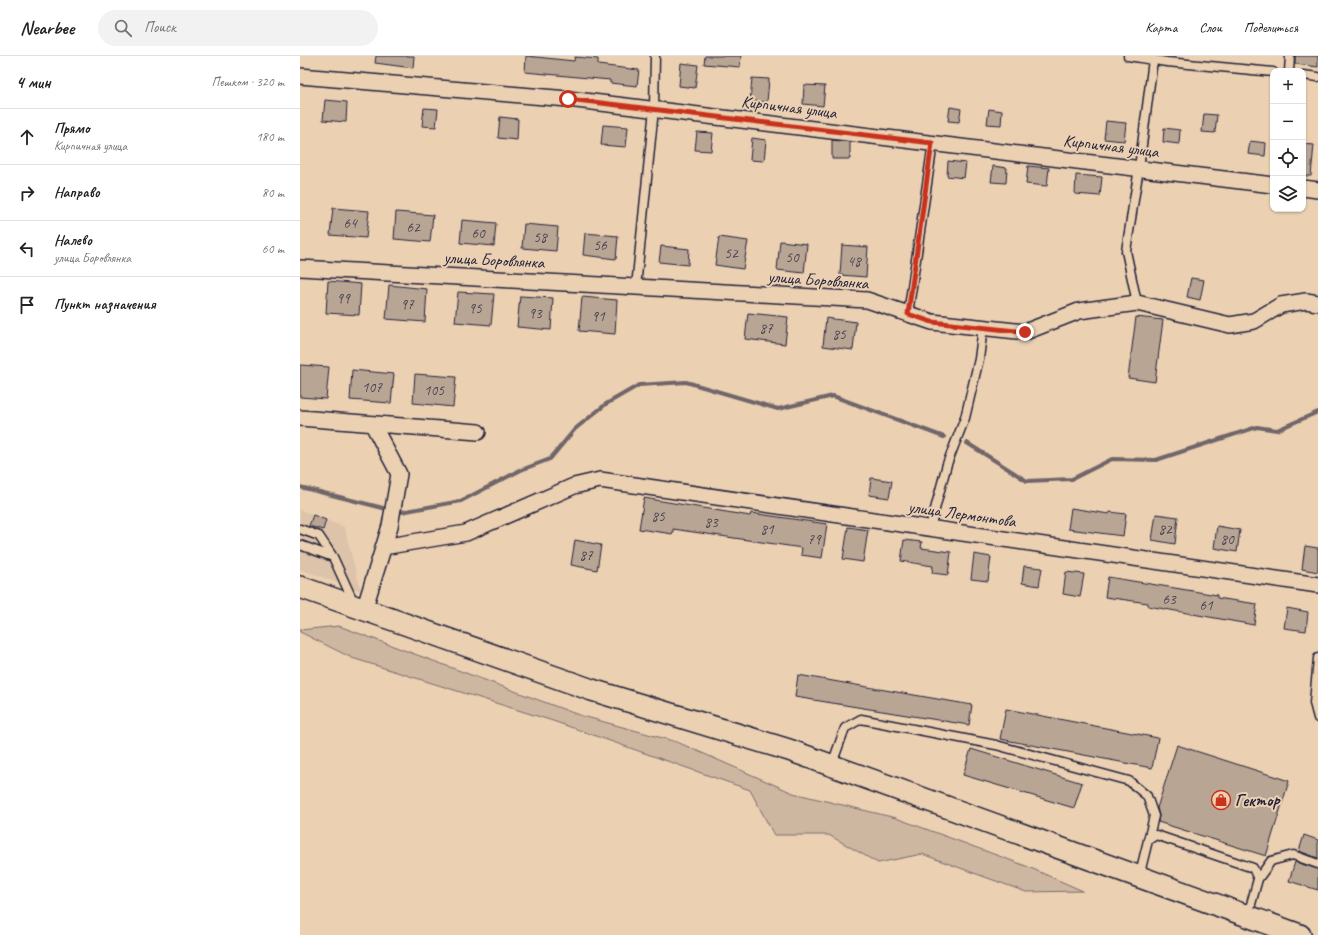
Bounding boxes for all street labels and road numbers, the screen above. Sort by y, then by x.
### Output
street label: Кирпичная улица [740,91,839,123]
street label: Кирпичная улица [1062,130,1161,162]
street label: улица Боровлянка [442,247,546,273]
street label: улица Боровлянка [766,266,870,294]
street label: улица Лермонтова [906,496,1019,532]

